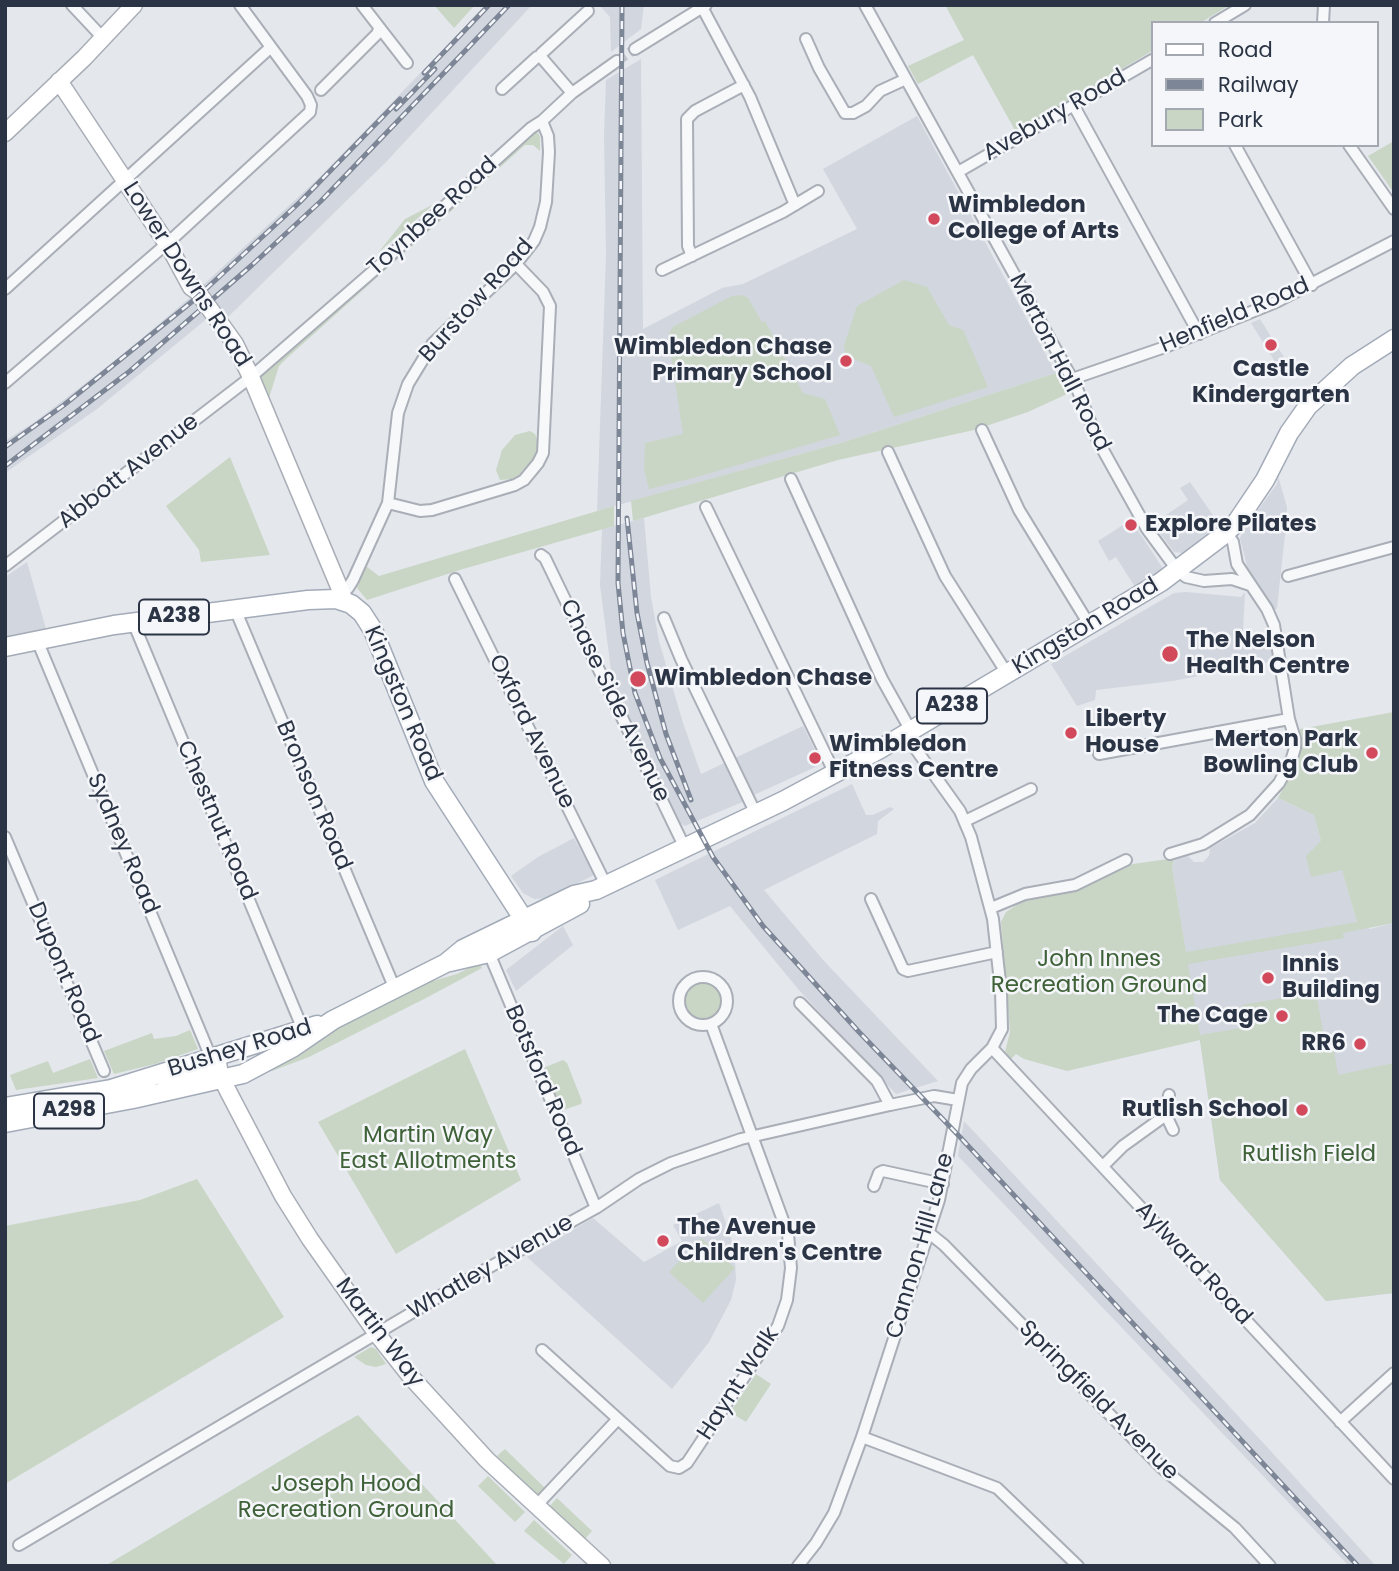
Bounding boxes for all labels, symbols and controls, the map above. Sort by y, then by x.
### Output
legend [1150,21,1378,147]
text: Road [1218,35,1273,64]
street label: Avebury Road [979,64,1131,168]
text: Railway [1218,70,1299,99]
text: Park [1218,105,1263,134]
street label: Toynbee Road [363,152,503,282]
street label: Lower Downs Road [116,177,256,373]
place label: Wimbledon College of Arts [948,192,1119,246]
marker: Wimbledon College of Arts [926,211,942,227]
street label: Burstow Road [414,233,540,369]
street label: Merton Hall Road [1002,270,1116,456]
street label: Henfield Road [1156,272,1314,360]
place label: Wimbledon Chase Primary School [614,334,832,388]
marker: Castle Kindergarten [1263,337,1279,353]
marker: Wimbledon Chase Primary School [838,353,854,369]
place label: Castle Kindergarten [1192,356,1350,410]
street label: Abbott Avenue [53,409,205,535]
place label: Explore Pilates [1145,511,1317,539]
marker: Explore Pilates [1123,517,1139,533]
street label: Kingston Road [1008,573,1164,681]
street label: Chase Side Avenue [553,595,675,807]
road number: A238 [139,600,209,634]
street label: Kingston Road [357,622,447,786]
place label: The Nelson Health Centre [1186,627,1350,681]
marker: The Nelson Health Centre [1160,644,1180,664]
street label: Oxford Avenue [482,650,580,814]
place label: Wimbledon Chase [654,665,872,693]
marker: Wimbledon Chase [628,669,648,689]
road number: A238 [917,688,987,724]
place label: Liberty House [1085,706,1166,760]
street label: Bronson Road [269,717,357,875]
marker: Liberty House [1063,725,1079,741]
place label: Merton Park Bowling Club [1203,726,1358,780]
place label: Wimbledon Fitness Centre [829,731,998,785]
street label: Chestnut Road [170,737,262,905]
marker: Merton Park Bowling Club [1364,745,1380,761]
marker: Wimbledon Fitness Centre [807,750,823,766]
street label: Sydney Road [80,770,164,918]
street label: Dupont Road [21,898,105,1048]
park label: John Innes Recreation Ground [991,946,1207,1000]
place label: Innis Building [1282,951,1380,1005]
marker: Innis Building [1260,970,1276,986]
street label: Botsford Road [498,1001,586,1161]
place label: The Cage [1157,1002,1268,1030]
marker: The Cage [1274,1008,1290,1024]
street label: Bushey Road [165,1014,315,1084]
place label: RR6 [1301,1030,1346,1058]
marker: RR6 [1352,1036,1368,1052]
road number: A298 [34,1094,104,1128]
place label: Rutlish School [1122,1096,1288,1124]
marker: Rutlish School [1294,1102,1310,1118]
park label: Martin Way East Allotments [340,1122,516,1176]
park label: Rutlish Field [1242,1141,1376,1169]
street label: Cannon Hill Lane [881,1150,961,1342]
street label: Aylward Road [1129,1197,1257,1331]
street label: Whatley Avenue [403,1209,579,1327]
place label: The Avenue Children's Centre [677,1214,882,1268]
marker: The Avenue Children's Centre [655,1233,671,1249]
street label: Martin Way [329,1273,429,1393]
street label: Springfield Avenue [1012,1315,1184,1487]
street label: Haynt Walk [692,1322,786,1446]
park label: Joseph Hood Recreation Ground [238,1471,454,1525]

